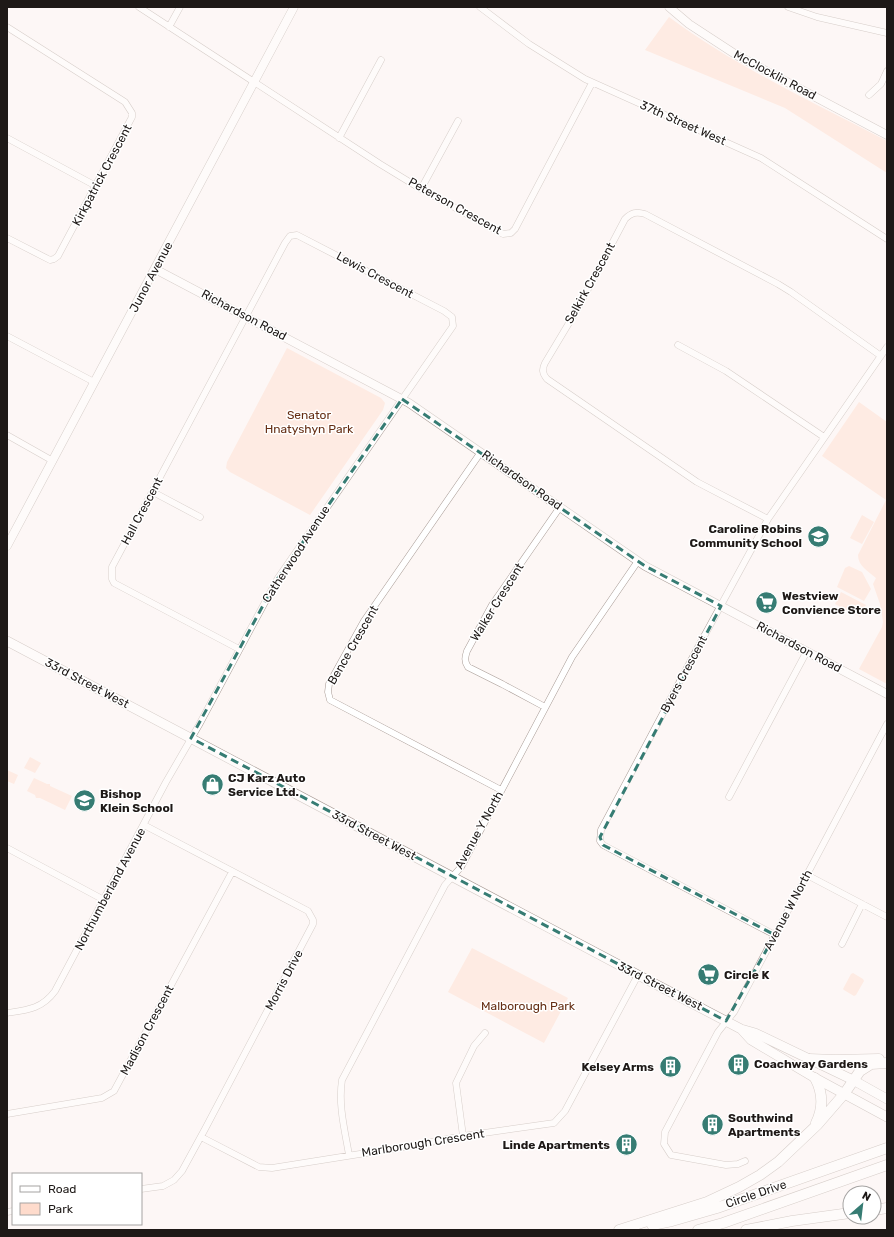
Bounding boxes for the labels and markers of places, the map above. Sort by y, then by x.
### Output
place label: Caroline Robins Community School [689,522,802,550]
school or university icon: Caroline Robins Community School [805,523,831,549]
place label: Westview Convience Store [782,589,881,617]
supermarket icon: Westview Convience Store [754,590,780,616]
place label: CJ Karz Auto Service Ltd. [228,771,305,799]
shop icon: CJ Karz Auto Service Ltd. [200,772,226,798]
place label: Bishop Klein School [100,787,173,815]
school or university icon: Bishop Klein School [71,788,97,814]
supermarket icon: Circle K [696,962,722,988]
place label: Circle K [724,968,769,982]
building icon: Coachway Gardens [725,1051,751,1077]
building icon: Kelsey Arms [657,1054,683,1080]
place label: Coachway Gardens [754,1057,868,1071]
place label: Kelsey Arms [582,1060,654,1074]
place label: Southwind Apartments [728,1111,801,1139]
building icon: Southwind Apartments [700,1112,726,1138]
building icon: Linde Apartments [613,1132,639,1158]
place label: Linde Apartments [502,1138,610,1152]

